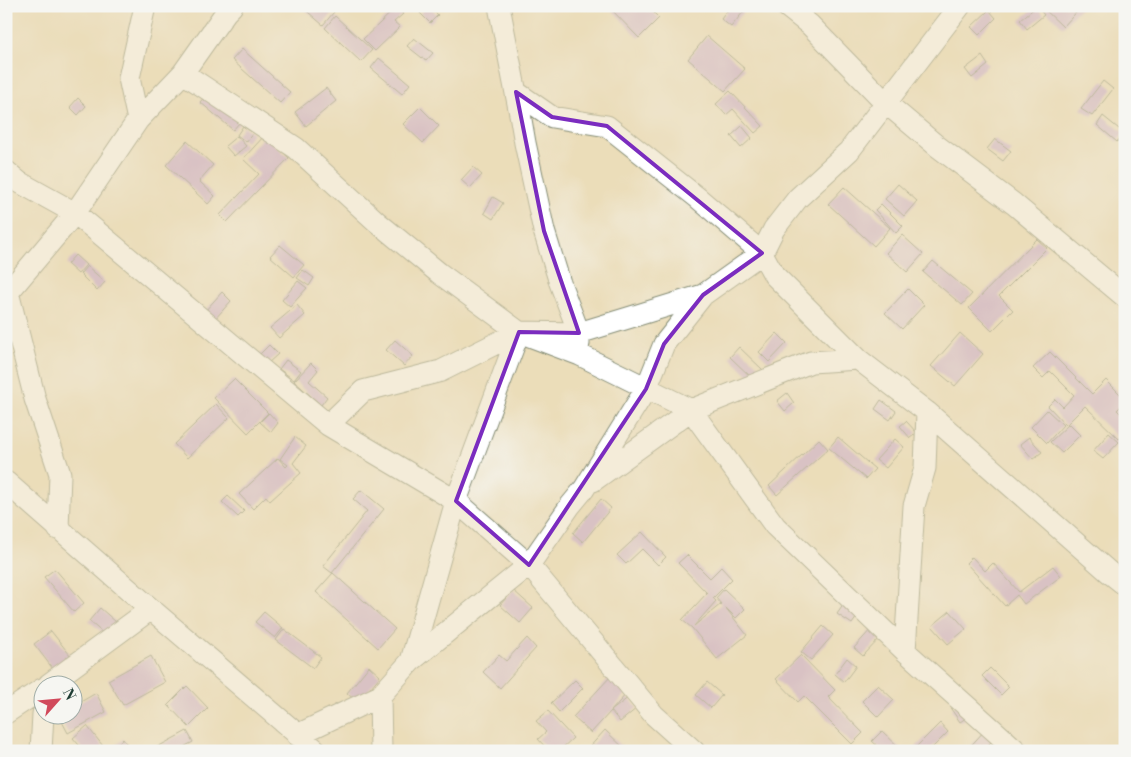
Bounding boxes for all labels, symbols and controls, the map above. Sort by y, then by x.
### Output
north arrow [32,674,82,724]
text: N [58,686,79,704]

